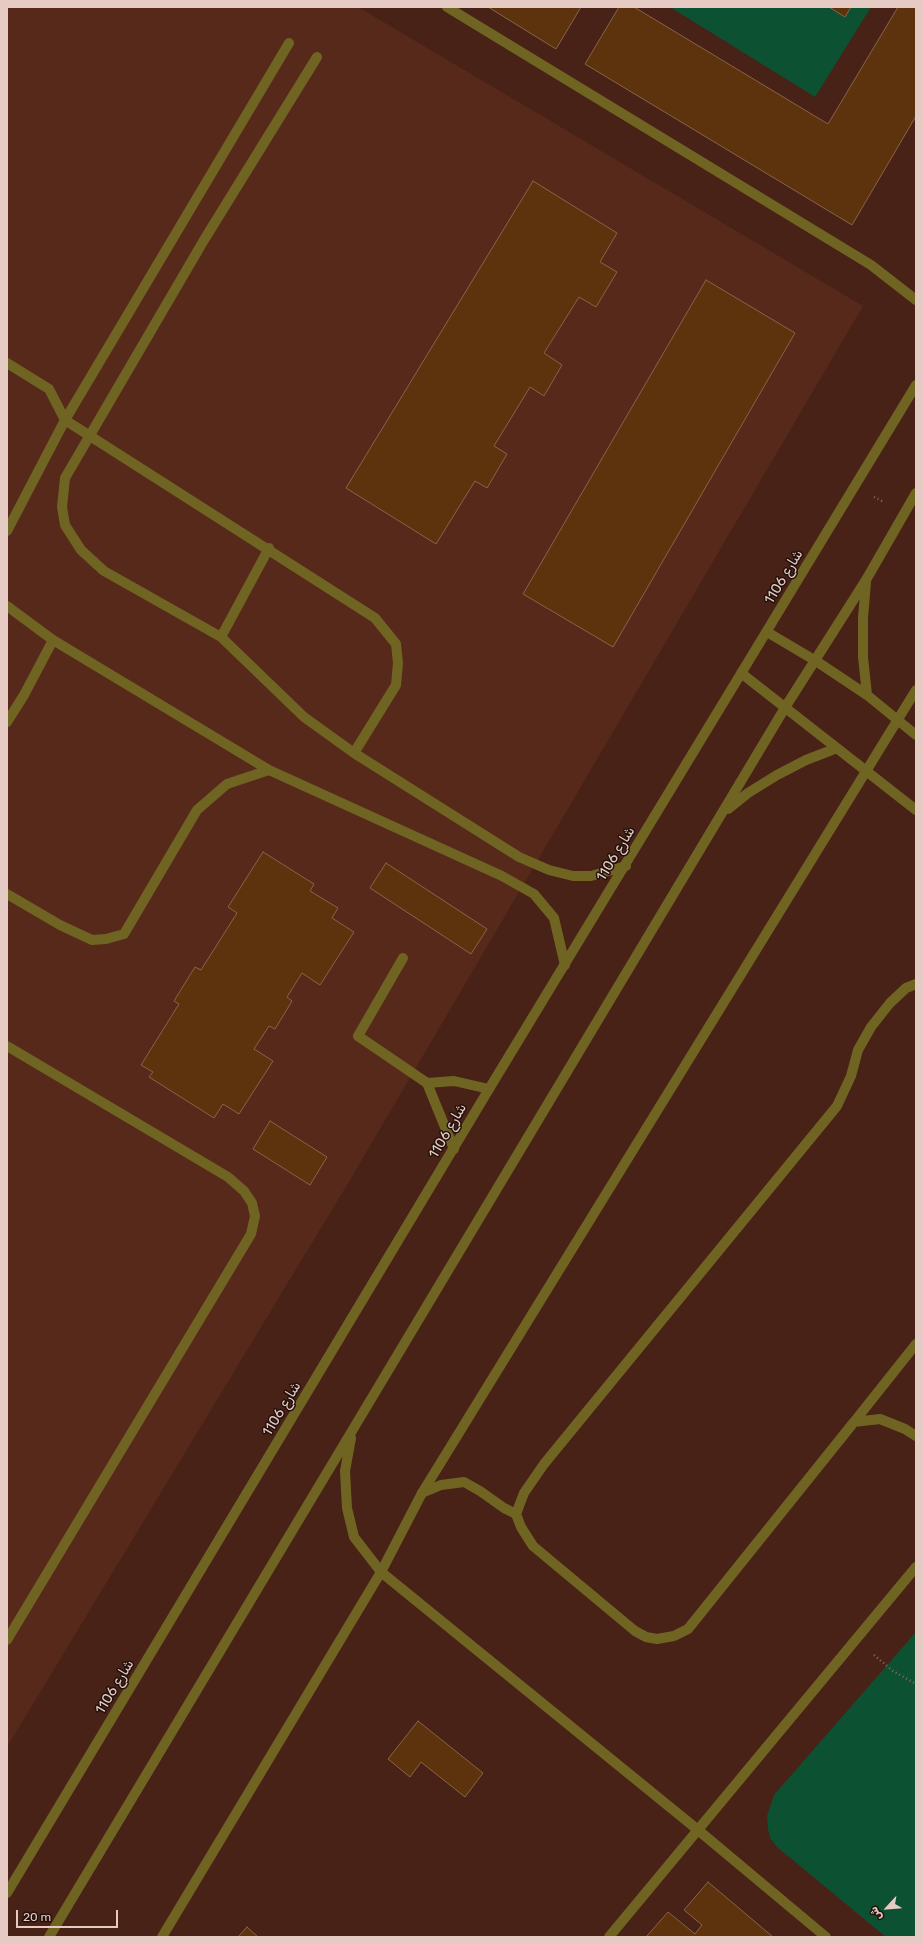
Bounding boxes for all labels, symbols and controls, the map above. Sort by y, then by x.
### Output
street label: شارع 1106 [761,547,807,607]
street label: شارع 1106 [593,824,639,884]
street label: شارع 1106 [426,1101,470,1161]
street label: شارع 1106 [259,1379,305,1439]
street label: شارع 1106 [92,1657,138,1717]
north arrow [867,1888,907,1928]
scale bar [18,1902,120,1928]
text: ش [867,1904,885,1923]
text: 20 m [23,1910,51,1924]

